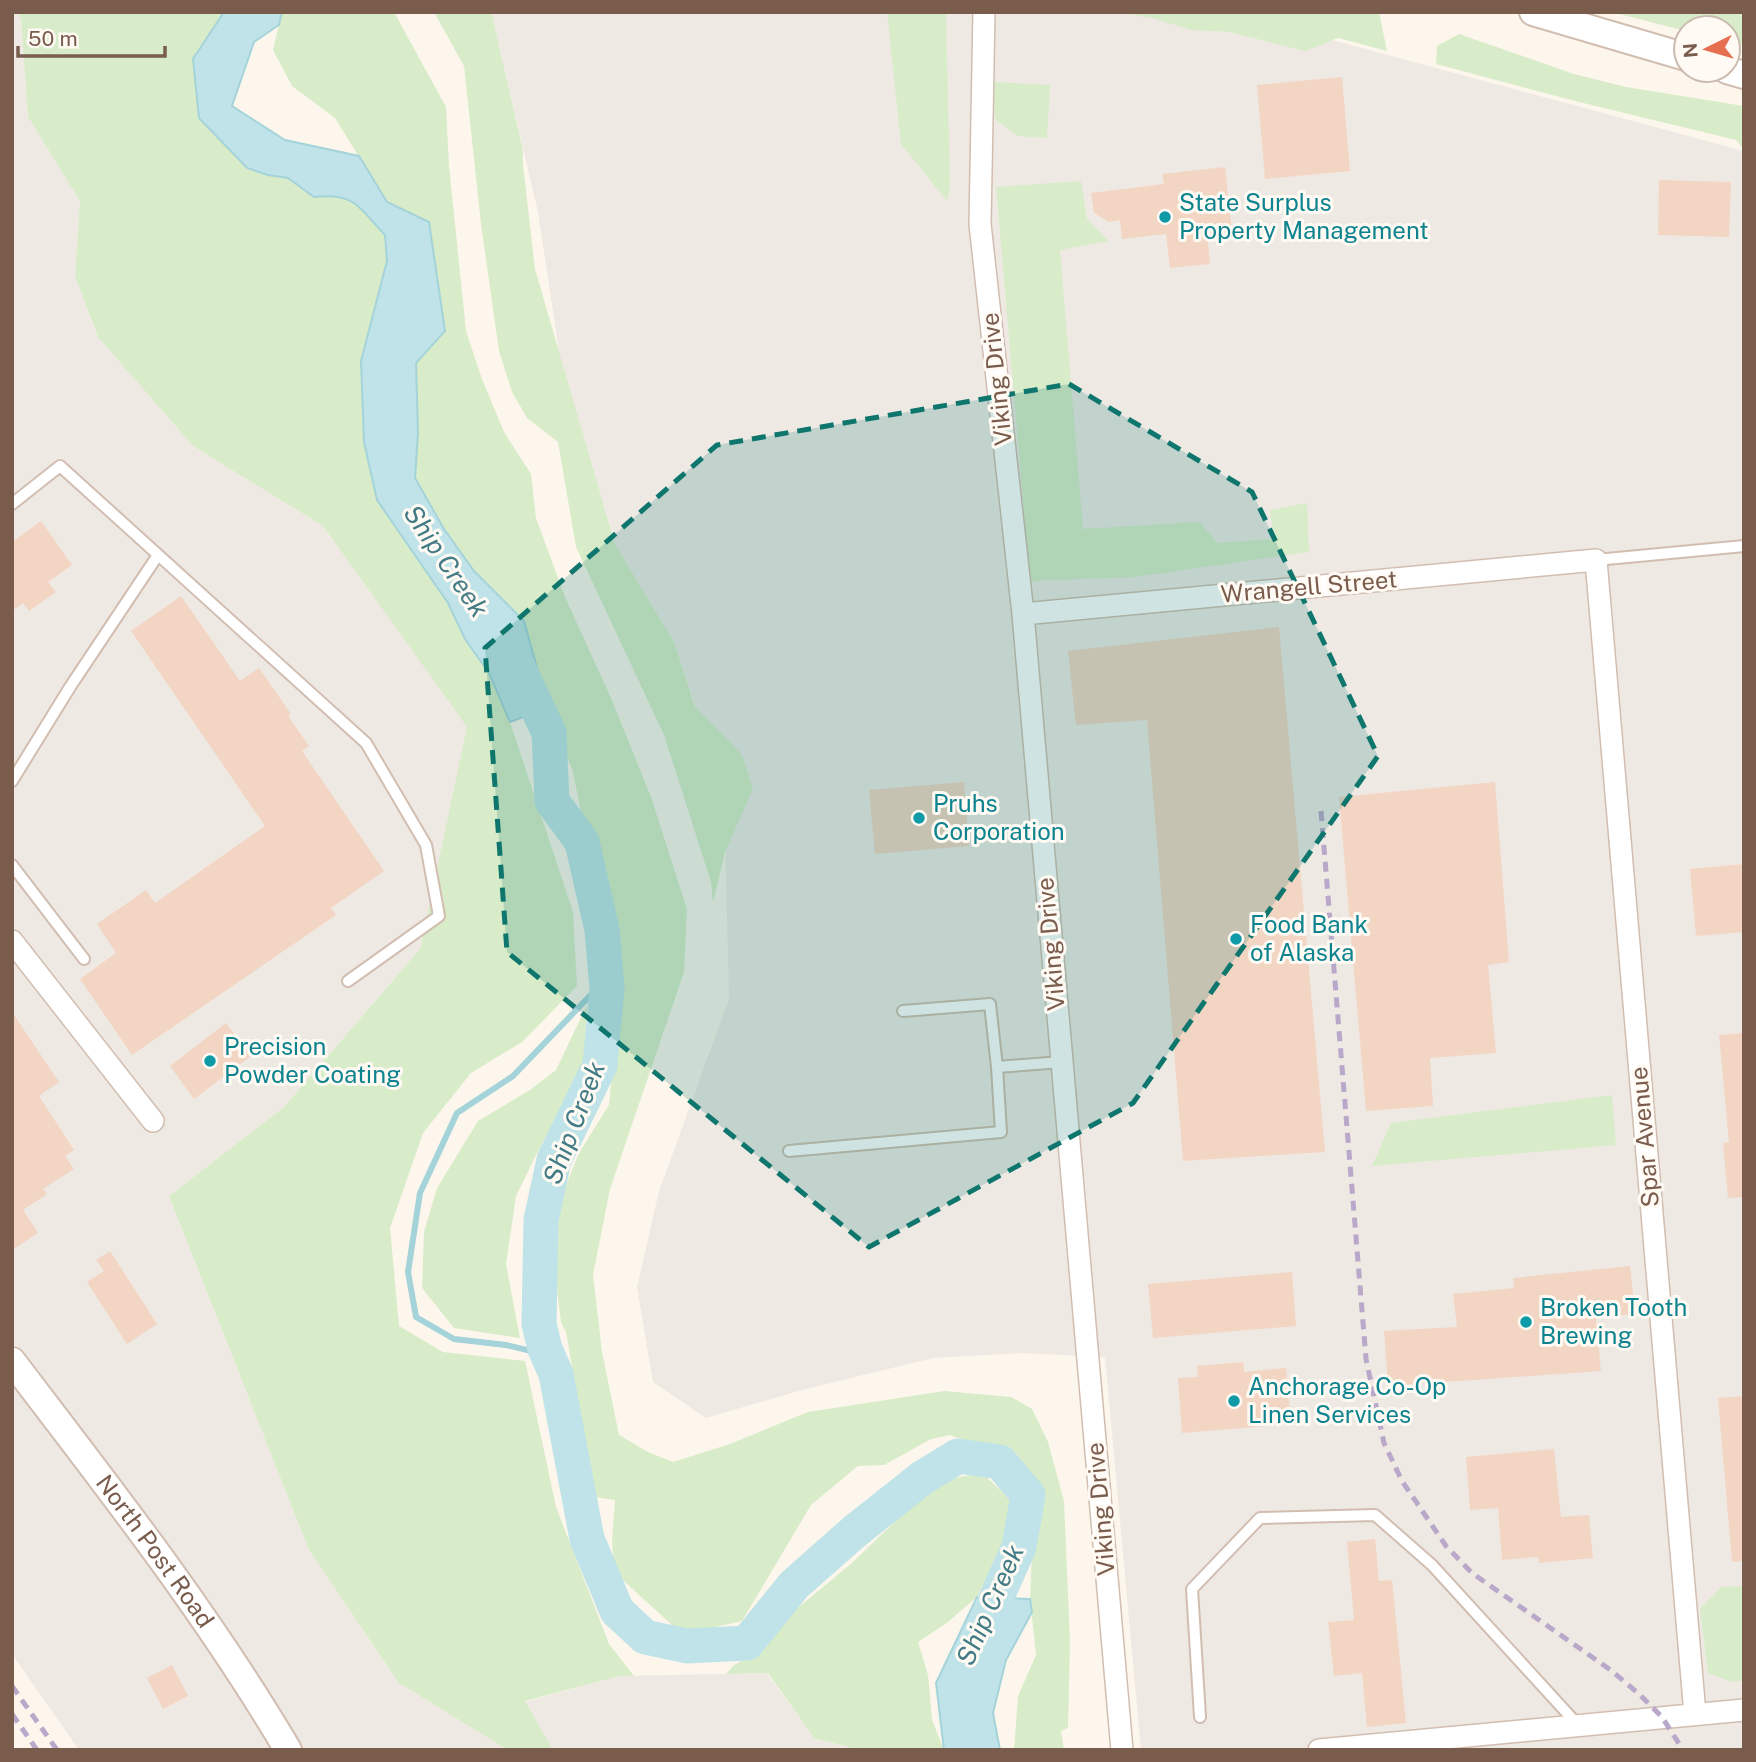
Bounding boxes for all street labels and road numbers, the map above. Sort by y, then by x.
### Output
street label: Viking Drive [975,311,1017,447]
street label: Wrangell Street [1220,564,1398,608]
street label: Viking Drive [1030,876,1070,1012]
street label: Spar Avenue [1624,1066,1664,1209]
street label: Viking Drive [1080,1441,1120,1577]
street label: North Post Road [91,1469,220,1633]

